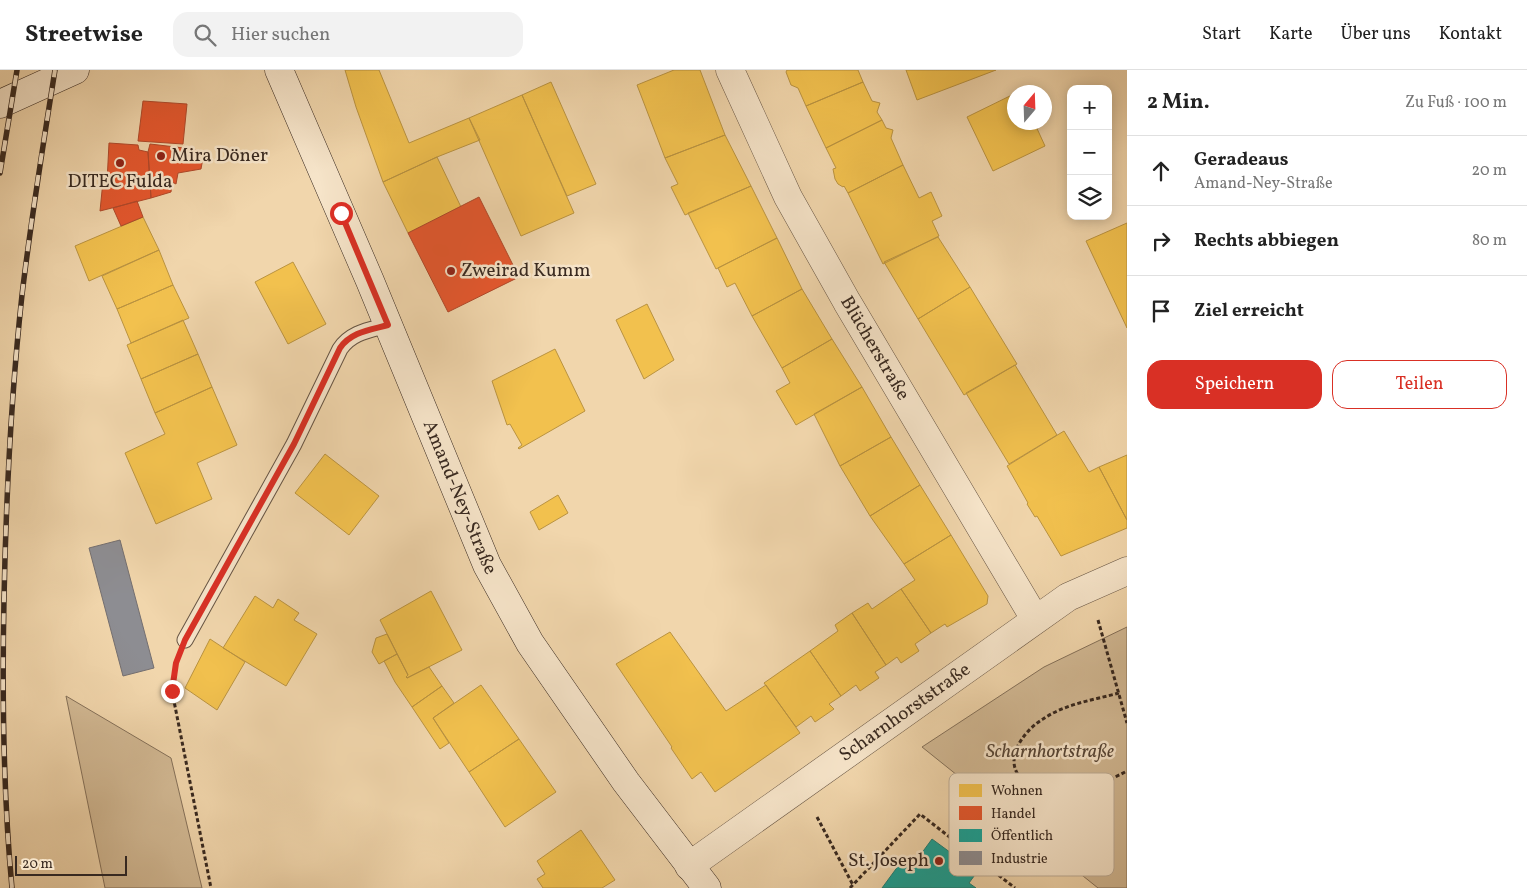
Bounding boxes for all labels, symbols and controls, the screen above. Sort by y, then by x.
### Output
search box [173,12,523,57]
text: Streetwise [25,18,143,52]
icon: search [191,21,219,49]
text: Hier suchen [231,22,330,48]
text: Start [1202,22,1241,47]
text: Karte [1269,22,1313,47]
text: Über uns [1341,22,1411,47]
text: Kontakt [1439,22,1502,47]
north arrow [1007,85,1052,130]
map controls [1067,85,1112,220]
button: + [1067,85,1112,130]
text: 2 Min. [1147,88,1210,117]
text: Zu Fuß · 100 m [1405,92,1507,114]
button: − [1067,130,1112,175]
place label: Mira Döner [171,143,268,169]
text: Geradeaus [1194,147,1289,173]
marker: Mira Döner [155,150,167,162]
marker: DITEC Fulda [114,157,126,169]
icon: ahead [1147,157,1175,185]
text: 20 m [1472,160,1507,182]
place label: DITEC Fulda [67,169,173,195]
text: Amand-Ney-Straße [1194,173,1333,195]
button: layers [1067,175,1112,220]
route start [330,202,353,225]
icon: right [1147,227,1175,255]
text: Rechts abbiegen [1194,228,1339,254]
text: 80 m [1472,230,1507,252]
place label: Zweirad Kumm [461,258,591,284]
marker: Zweirad Kumm [445,265,457,277]
street label: Blücherstraße [833,291,916,405]
icon: arrive [1147,297,1175,325]
text: Ziel erreicht [1194,298,1304,324]
button: Speichern [1147,360,1322,409]
button: Teilen [1332,360,1507,409]
street label: Amand-Ney-Straße [416,416,503,580]
street label: Scharnhorststraße [834,657,976,768]
route end [161,680,184,703]
park label: Scharnhortstraße [986,739,1114,765]
legend [949,773,1114,876]
text: Wohnen [991,782,1043,801]
text: Handel [991,805,1036,824]
text: Öffentlich [991,827,1053,846]
place label: St. Joseph [848,848,929,874]
text: Industrie [991,850,1048,869]
scale bar [15,853,128,876]
text: 20 m [22,855,53,874]
marker: St. Joseph [933,855,945,867]

